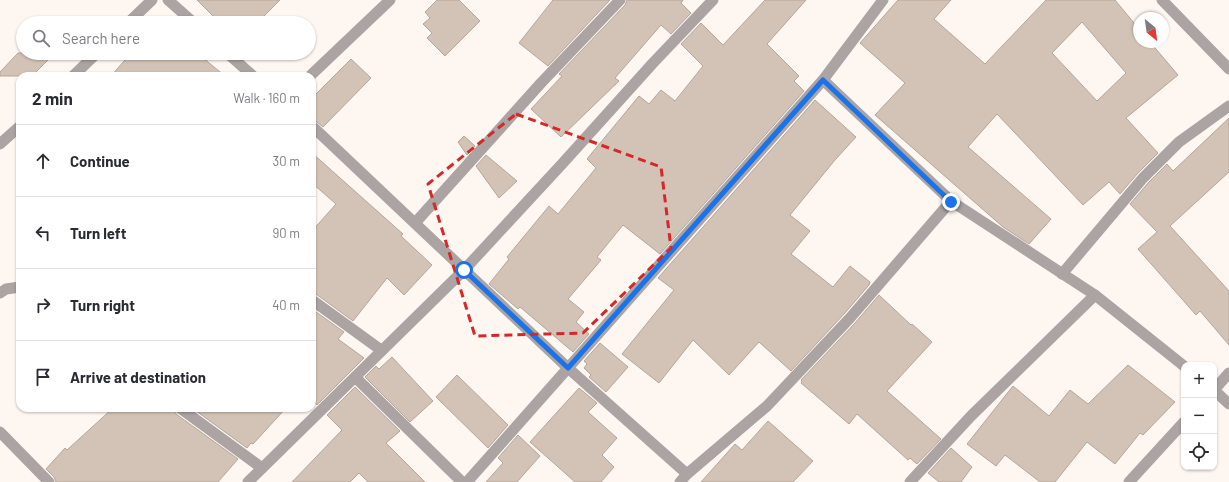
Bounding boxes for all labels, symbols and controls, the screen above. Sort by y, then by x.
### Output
north arrow [1133,12,1169,48]
search box [16,16,316,60]
icon: search [30,27,52,49]
text: Search here [62,29,140,47]
text: 2 min [32,88,73,108]
text: Walk · 160 m [233,90,300,106]
icon: ahead [32,150,54,172]
text: Continue [70,152,130,170]
text: 30 m [273,153,300,169]
route end [942,193,960,211]
icon: left [32,222,54,244]
text: Turn left [70,224,126,242]
text: 90 m [273,225,300,241]
route start [455,261,473,279]
icon: right [32,294,54,316]
text: Turn right [70,296,135,314]
text: 40 m [272,297,300,313]
map controls [1181,362,1217,470]
button: + [1181,362,1217,398]
icon: arrive [32,366,54,388]
text: Arrive at destination [70,368,206,386]
button: − [1181,398,1217,434]
button: locate [1181,434,1217,470]

